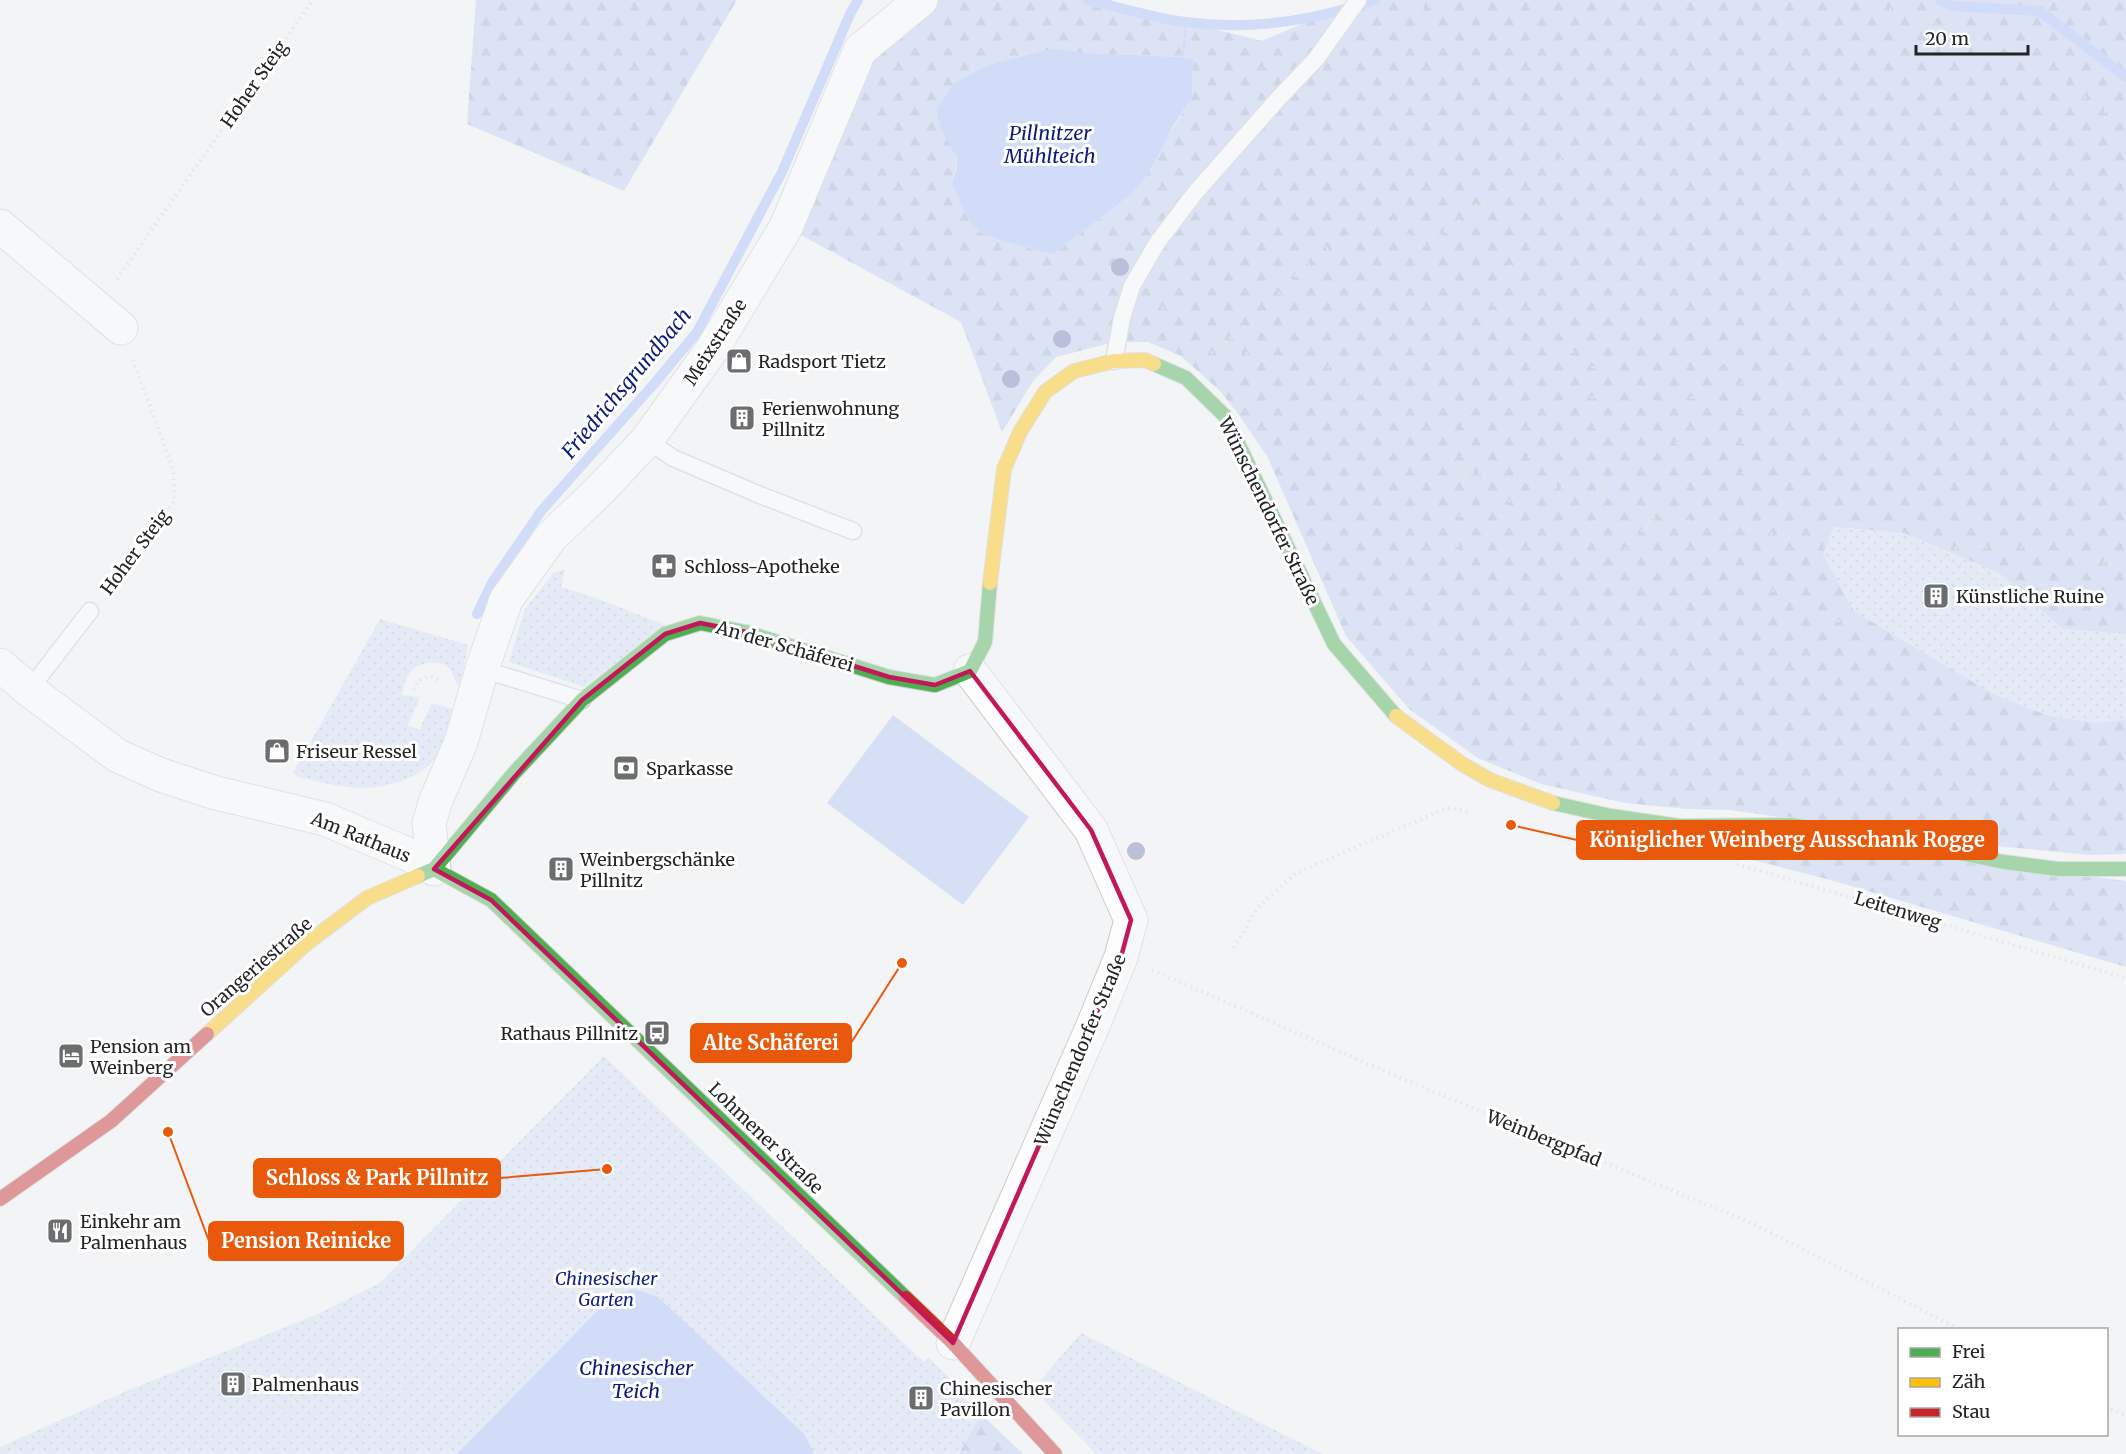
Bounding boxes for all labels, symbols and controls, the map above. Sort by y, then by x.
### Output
scale bar [1916,18,2028,56]
text: 20 m [1925,27,1969,50]
street label: Hoher Steig [216,36,292,132]
water label: Pillnitzer Mühlteich [1003,120,1096,168]
street label: Meixstraße [679,294,751,390]
water label: Friedrichsgrundbach [555,303,696,464]
shop icon: Radsport Tietz [724,346,754,376]
place label: Radsport Tietz [758,350,886,373]
place label: Ferienwohnung Pillnitz [762,397,899,441]
building icon: Ferienwohnung Pillnitz [727,403,757,433]
street label: Wünschendorfer Straße [1213,412,1325,609]
street label: Hoher Steig [95,505,175,599]
pharmacy icon: Schloss-Apotheke [649,551,679,581]
place label: Schloss-Apotheke [684,555,840,578]
building icon: Künstliche Ruine [1921,581,1951,611]
place label: Künstliche Ruine [1956,585,2104,608]
street label: An der Schäferei [713,615,857,677]
shop icon: Friseur Ressel [262,736,292,766]
place label: Friseur Ressel [296,740,417,763]
bank icon: Sparkasse [611,753,641,783]
place label: Sparkasse [646,757,733,780]
street label: Am Rathaus [307,806,414,867]
callout: Königlicher Weinberg Ausschank Rogge [1577,821,1997,859]
text: Königlicher Weinberg Ausschank Rogge [1589,827,1985,852]
place label: Weinbergschänke Pillnitz [579,848,735,892]
building icon: Weinbergschänke Pillnitz [546,854,576,884]
street label: Leitenweg [1852,886,1944,934]
street label: Orangeriestraße [195,912,317,1022]
street label: Wünschendorfer Straße [1029,951,1131,1150]
bus stop icon: Rathaus Pillnitz [642,1018,672,1048]
place label: Rathaus Pillnitz [500,1022,638,1045]
callout: Alte Schäferei [691,1024,851,1062]
text: Alte Schäferei [702,1030,839,1055]
place label: Pension am Weinberg [89,1035,191,1079]
hotel icon: Pension am Weinberg [56,1041,86,1071]
street label: Lohmener Straße [704,1077,828,1199]
street label: Weinbergpfad [1482,1104,1605,1172]
callout: Schloss & Park Pillnitz [254,1159,500,1197]
text: Schloss & Park Pillnitz [266,1165,488,1190]
place label: Einkehr am Palmenhaus [80,1210,187,1254]
restaurant icon: Einkehr am Palmenhaus [45,1216,75,1246]
callout: Pension Reinicke [209,1222,403,1260]
text: Pension Reinicke [221,1228,391,1253]
park label: Chinesischer Garten [555,1267,658,1311]
legend [1898,1328,2108,1436]
text: Frei [1952,1340,1986,1363]
water label: Chinesischer Teich [579,1355,694,1403]
building icon: Palmenhaus [218,1369,248,1399]
text: Zäh [1952,1370,1986,1393]
place label: Palmenhaus [252,1373,359,1396]
place label: Chinesischer Pavillon [940,1377,1052,1421]
building icon: Chinesischer Pavillon [906,1383,936,1413]
text: Stau [1952,1400,1990,1423]

